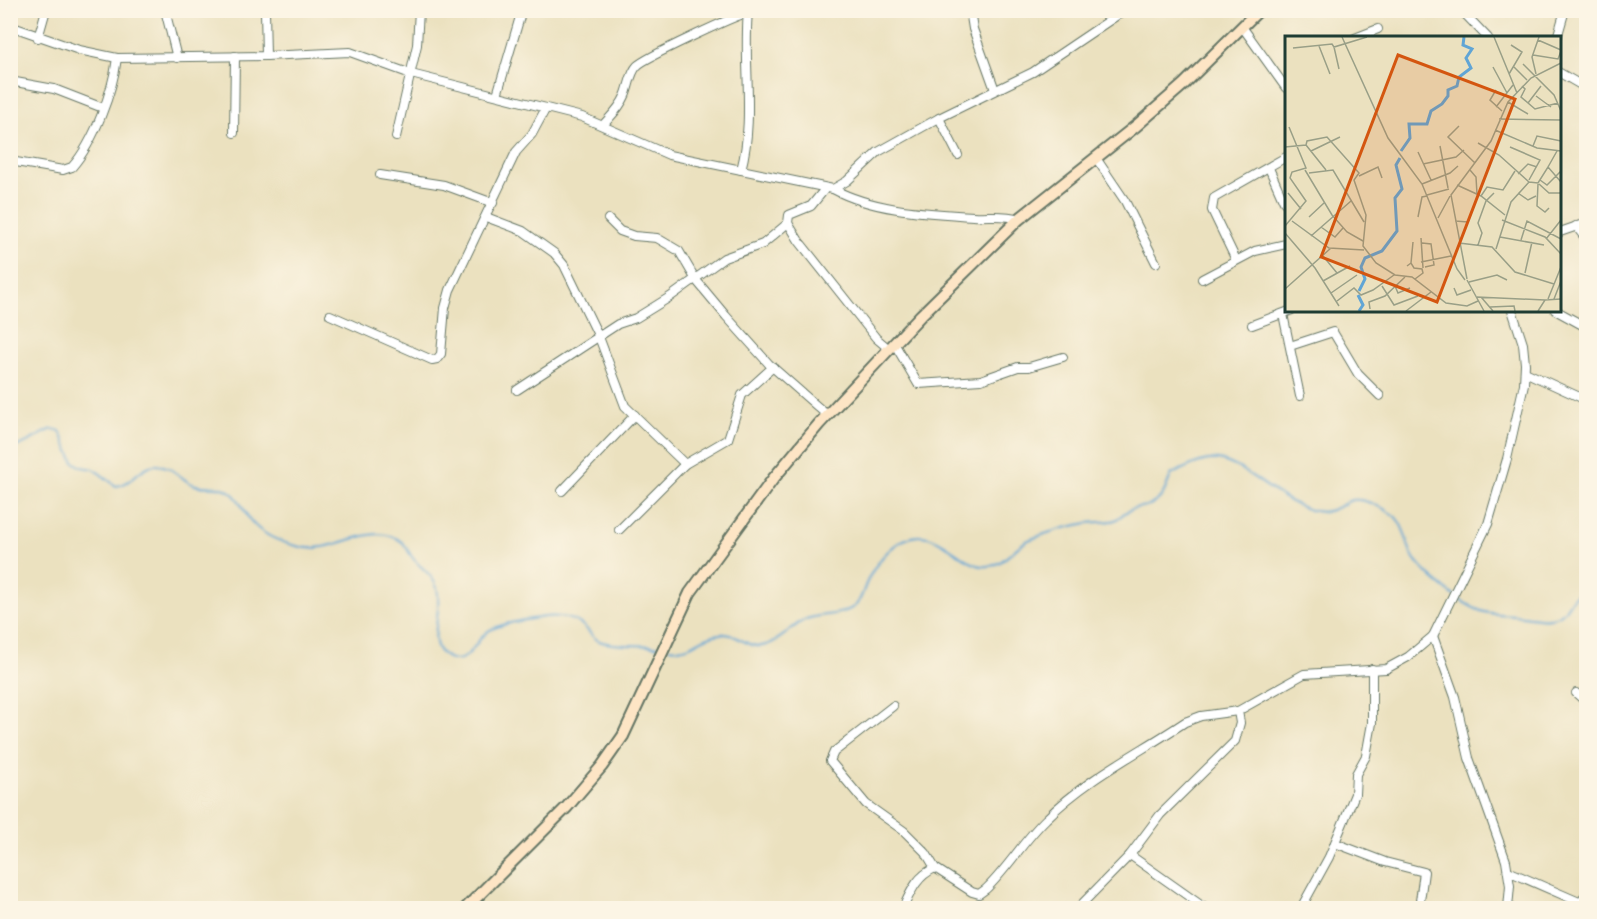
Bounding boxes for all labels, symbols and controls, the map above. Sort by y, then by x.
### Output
inset map [1285,36,1561,312]

